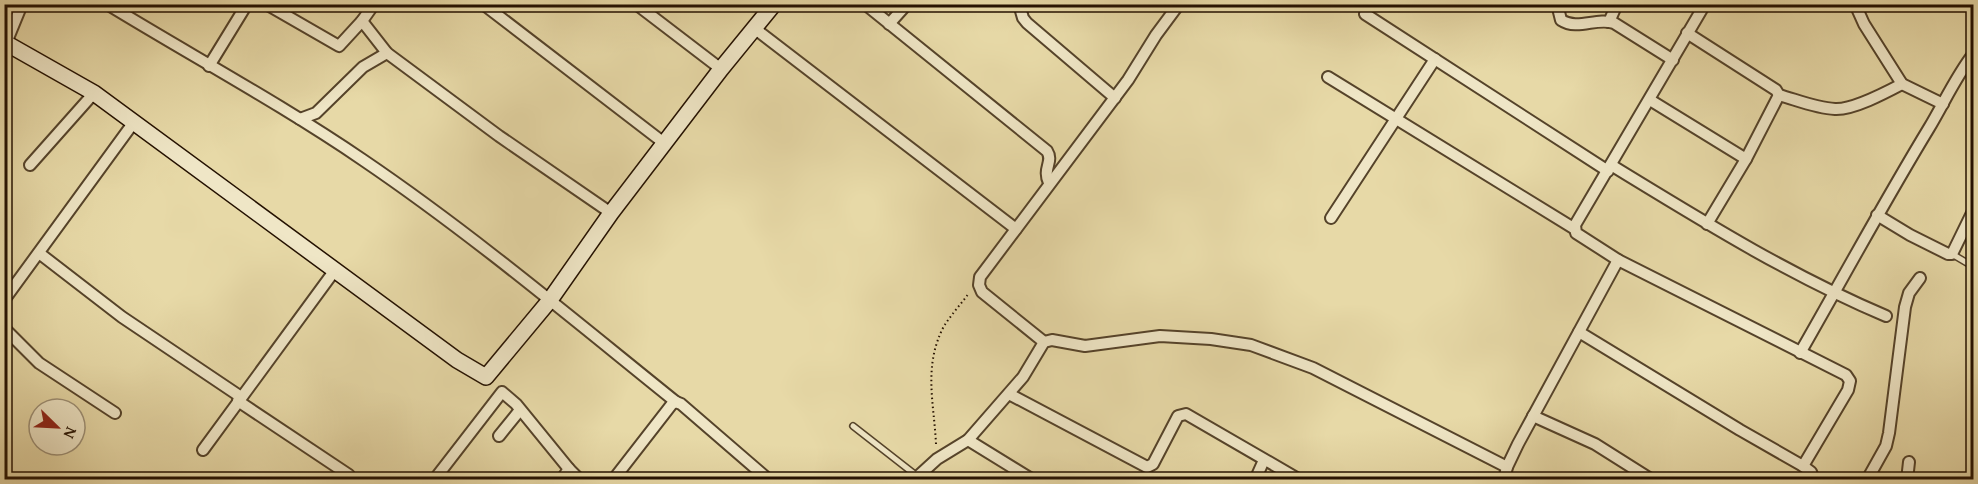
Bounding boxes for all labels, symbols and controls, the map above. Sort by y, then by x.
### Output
north arrow [27,397,87,457]
text: N [57,423,84,443]

